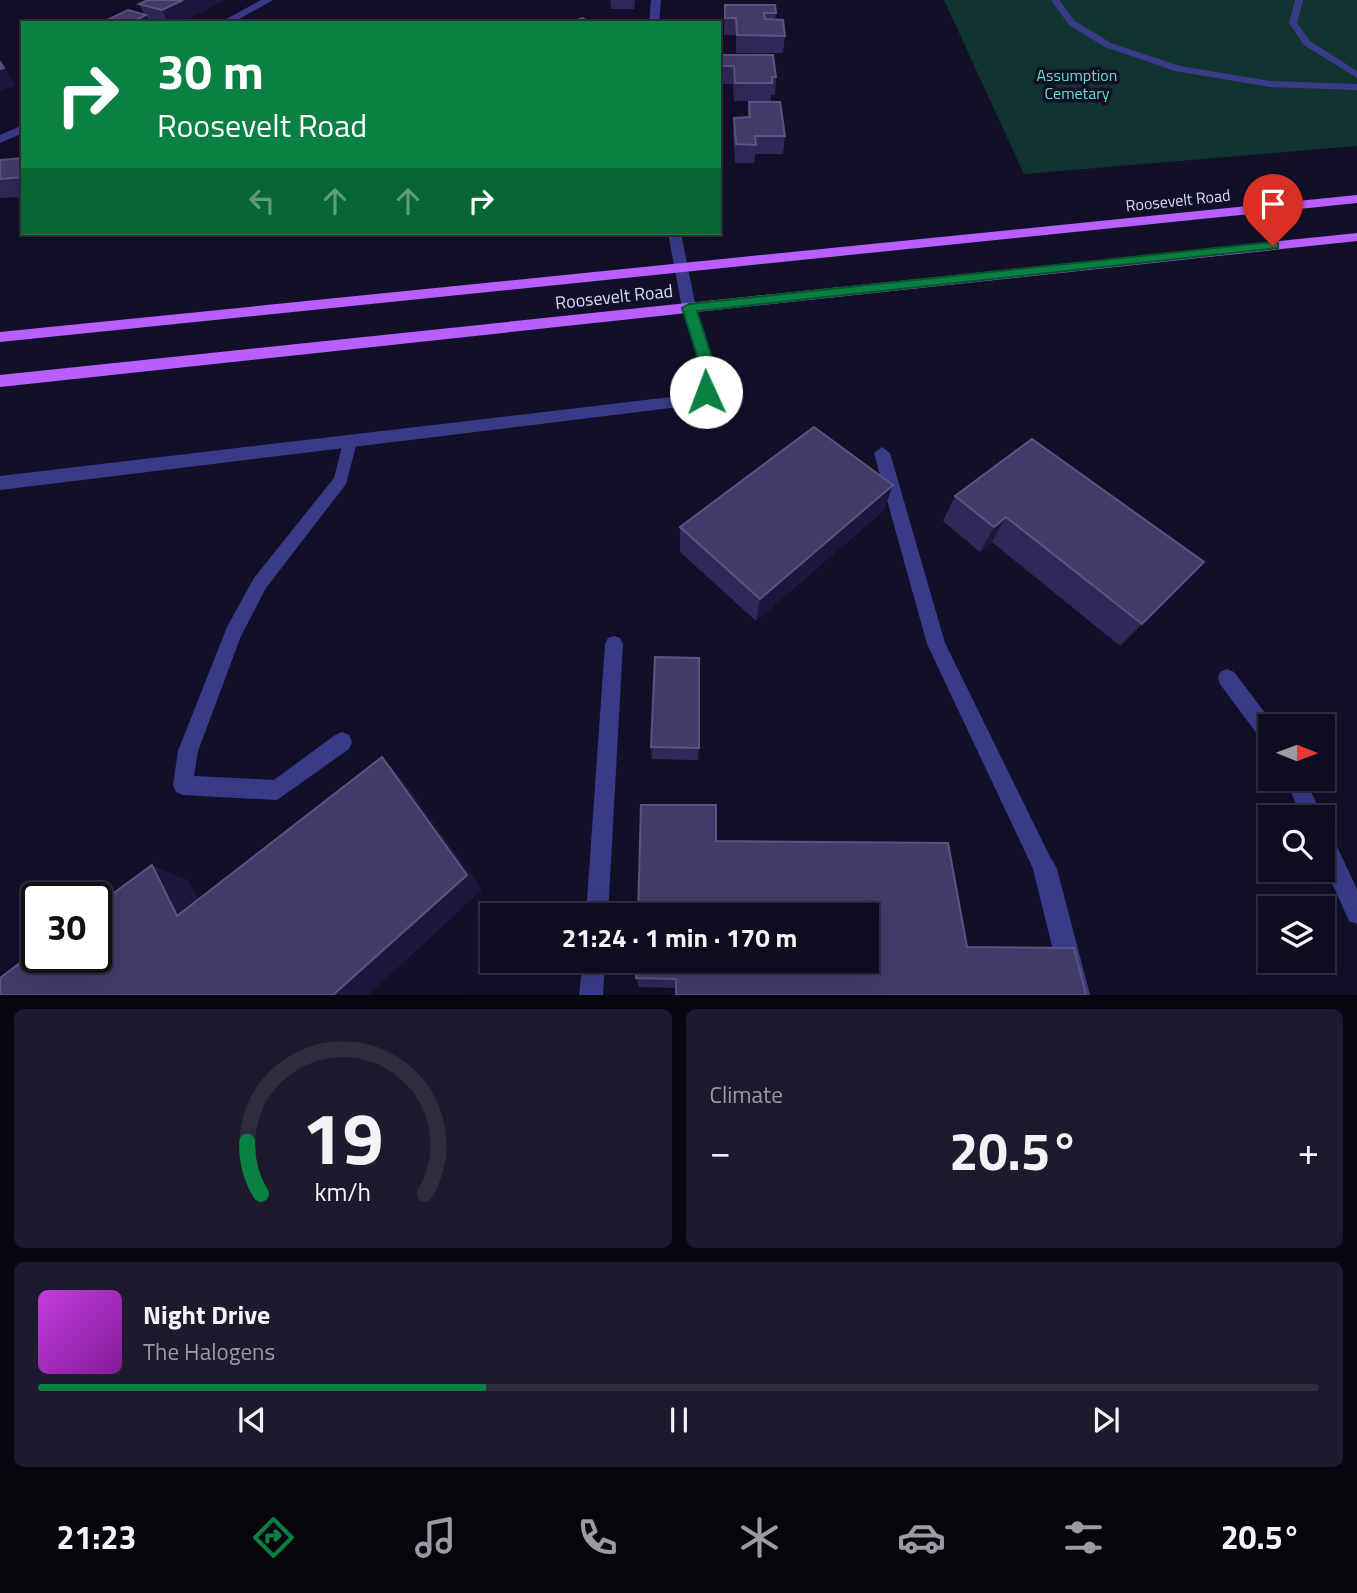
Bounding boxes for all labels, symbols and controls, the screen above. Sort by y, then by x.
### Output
text: 30 m [157,33,264,108]
icon: right [42,49,133,140]
park label: Assumption Cemetary [1037,63,1117,105]
text: Roosevelt Road [157,101,367,149]
pin [1243,174,1303,246]
icon: left [243,182,281,220]
icon: ahead [316,182,354,220]
icon: ahead [389,182,427,220]
icon: right [462,182,500,220]
street label: Roosevelt Road [1124,183,1232,217]
icon: arrive [1254,185,1292,223]
street label: Roosevelt Road [554,277,674,316]
position arrow [669,355,743,429]
north arrow [1258,714,1335,791]
map controls [1258,714,1335,973]
button: search [1258,805,1335,882]
speed limit sign: 30 [21,882,112,973]
button: layers [1258,896,1335,973]
text: 21:24 · 1 min · 170 m [562,918,797,957]
text: Climate [710,1077,783,1112]
text: 19 [302,1083,384,1193]
text: 20.5° [949,1111,1079,1190]
text: − [710,1122,731,1180]
text: + [1298,1122,1319,1180]
text: km/h [314,1173,371,1211]
text: Night Drive [143,1295,270,1334]
text: The Halogens [143,1334,275,1369]
icon: previous [233,1401,271,1439]
icon: pause [660,1401,698,1439]
icon: next [1087,1401,1125,1439]
text: 21:23 [56,1513,136,1561]
icon: directions [249,1513,298,1562]
icon: music [411,1513,460,1562]
icon: phone [573,1513,622,1562]
icon: climate [735,1513,784,1562]
icon: car [897,1513,946,1562]
icon: filters [1059,1513,1108,1562]
text: 20.5° [1221,1513,1301,1561]

